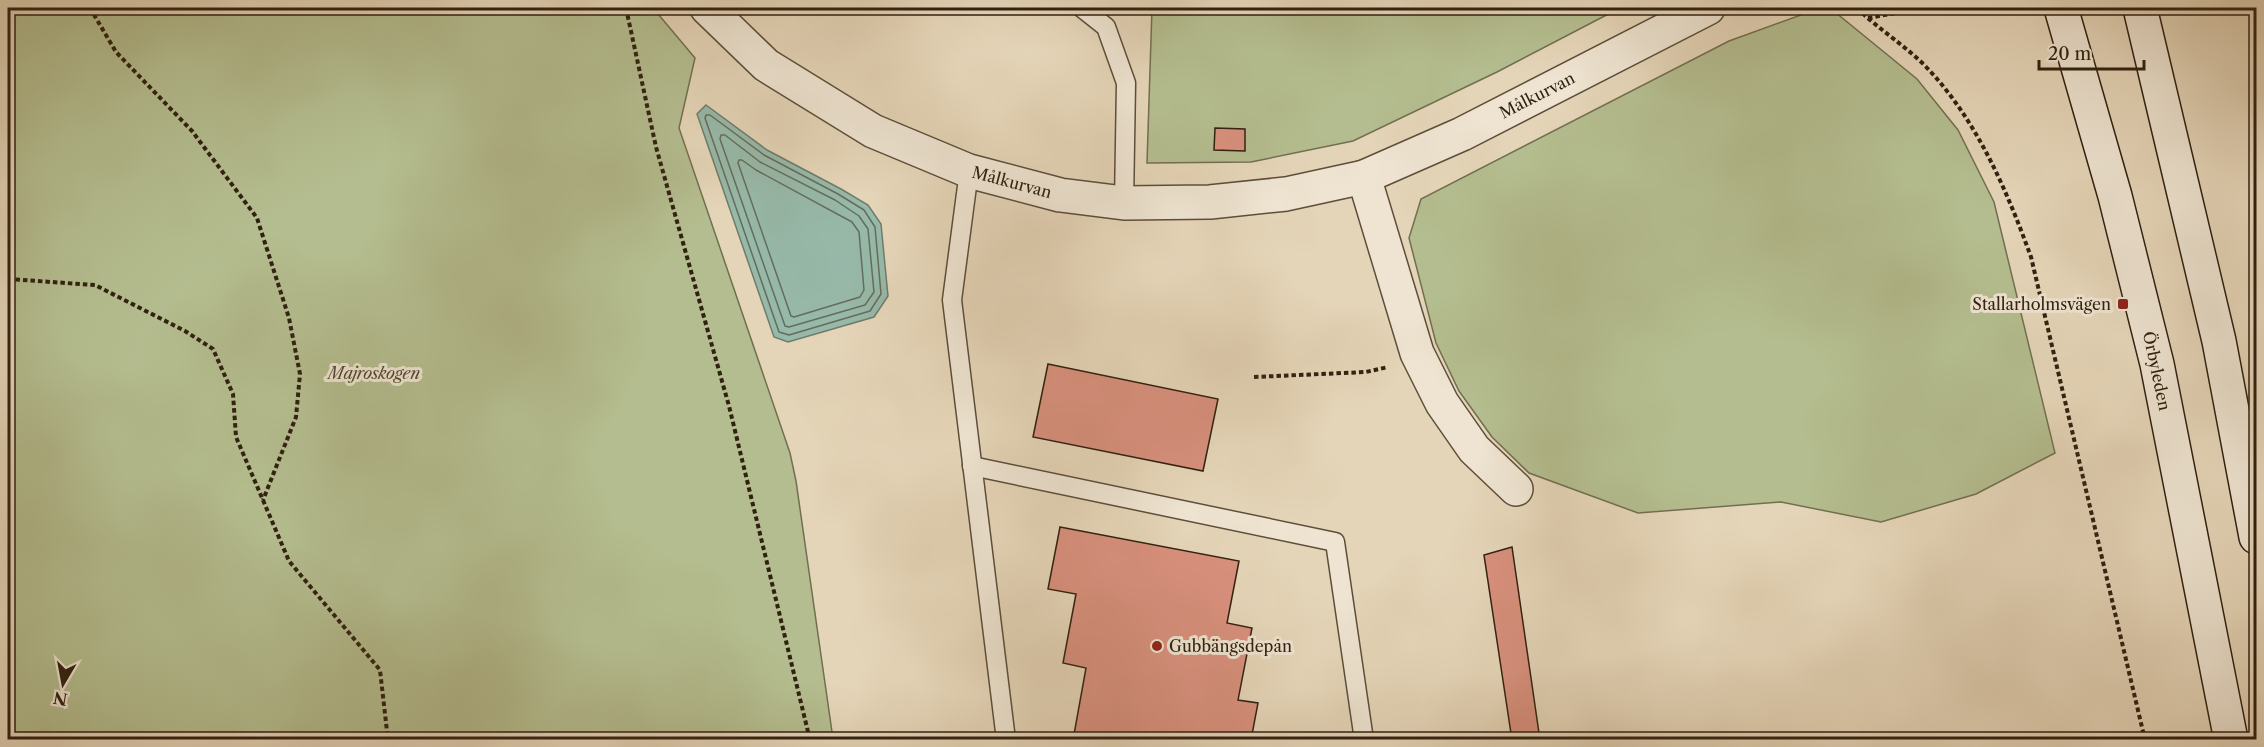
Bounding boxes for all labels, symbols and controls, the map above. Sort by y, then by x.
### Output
scale bar [2039,33,2144,71]
text: 20 m [2048,43,2092,65]
street label: Målkurvan [1496,68,1578,122]
street label: Målkurvan [970,162,1054,202]
place label: Stallarholmsvägen [1972,294,2111,314]
marker: Stallarholmsvägen [2116,297,2130,311]
street label: Örbyleden [2139,330,2175,412]
park label: Majroskogen [326,363,420,383]
place label: Gubbängsdepån [1169,636,1292,656]
marker: Gubbängsdepån [1150,639,1164,653]
north arrow [33,654,93,714]
text: N [52,688,69,710]

